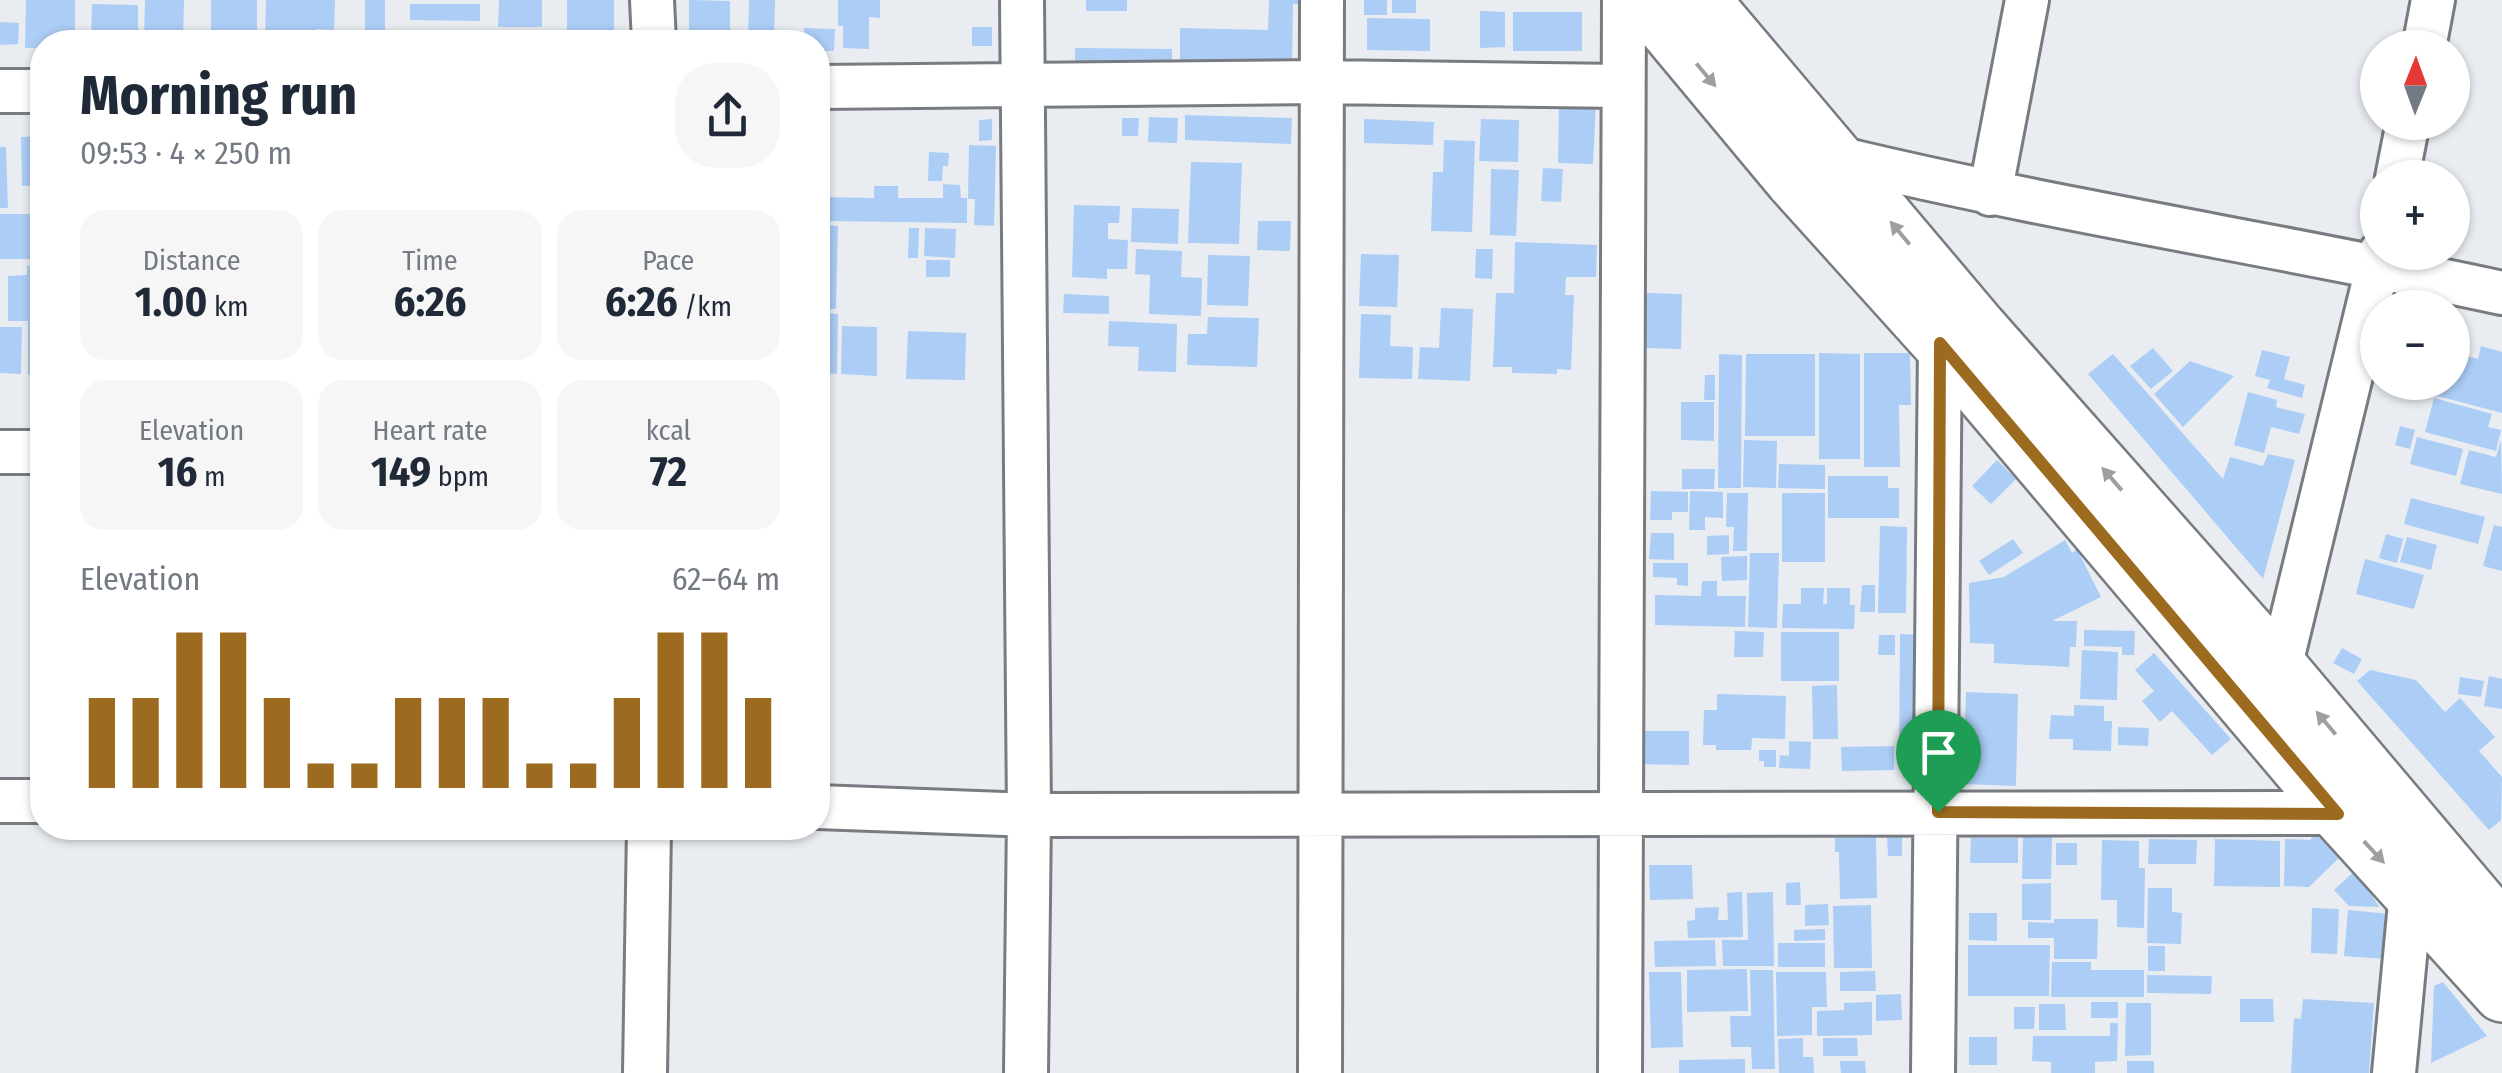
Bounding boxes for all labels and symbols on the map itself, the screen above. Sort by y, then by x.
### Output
north arrow [2360,30,2470,140]
one-way arrow [1695,62,1716,87]
one-way arrow [1890,220,1911,245]
one-way arrow [2102,466,2124,491]
pin [1896,710,1981,813]
one-way arrow [2316,711,2337,736]
one-way arrow [2362,840,2385,864]

